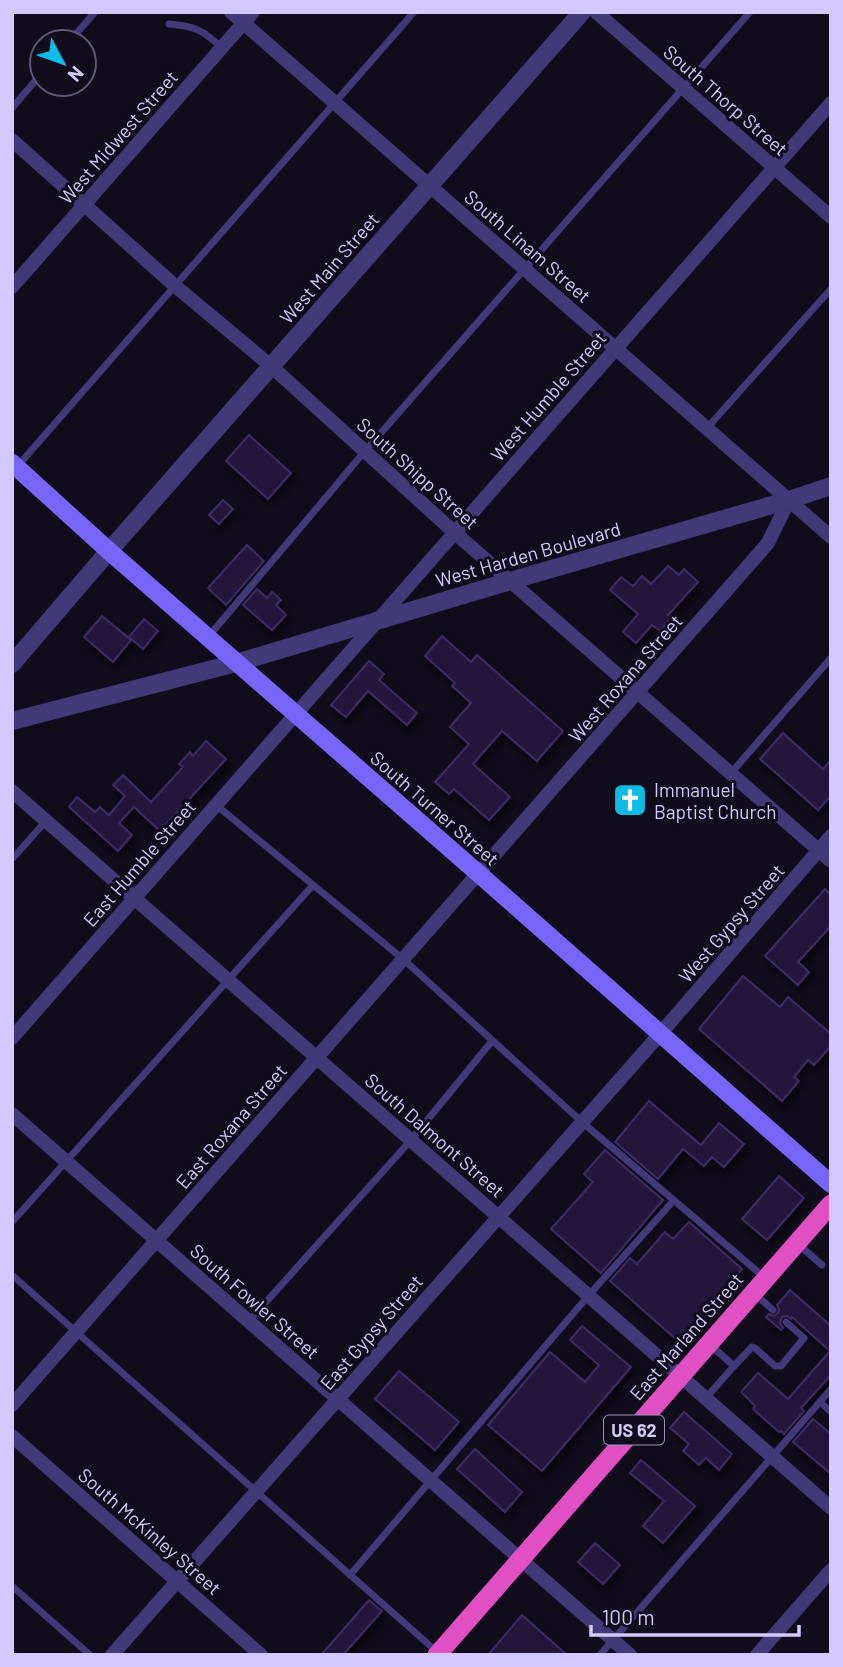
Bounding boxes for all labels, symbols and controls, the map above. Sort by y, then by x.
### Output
north arrow [28,28,98,98]
street label: South Thorp Street [659,40,793,160]
text: N [63,62,89,87]
street label: West Midwest Street [54,66,182,208]
street label: South Linam Street [460,185,596,307]
street label: West Main Street [275,208,383,328]
street label: West Humble Street [485,326,611,466]
street label: South Shipp Street [353,412,483,534]
street label: West Harden Boulevard [433,517,623,591]
street label: West Roxana Street [563,609,687,747]
street label: South Turner Street [366,746,504,870]
place label: Immanuel Baptist Church [654,778,777,823]
church icon: Immanuel Baptist Church [611,781,649,819]
street label: East Humble Street [78,795,200,931]
street label: West Gypsy Street [673,859,789,987]
street label: East Roxana Street [171,1059,291,1193]
street label: South Dalmont Street [361,1068,509,1202]
street label: South Fowler Street [186,1239,324,1363]
street label: East Marland Street [624,1268,748,1404]
street label: East Gypsy Street [315,1270,427,1394]
road number: US 62 [604,1415,664,1444]
street label: South McKinley Street [74,1463,226,1599]
scale bar [591,1594,799,1638]
text: 100 m [602,1604,655,1629]

